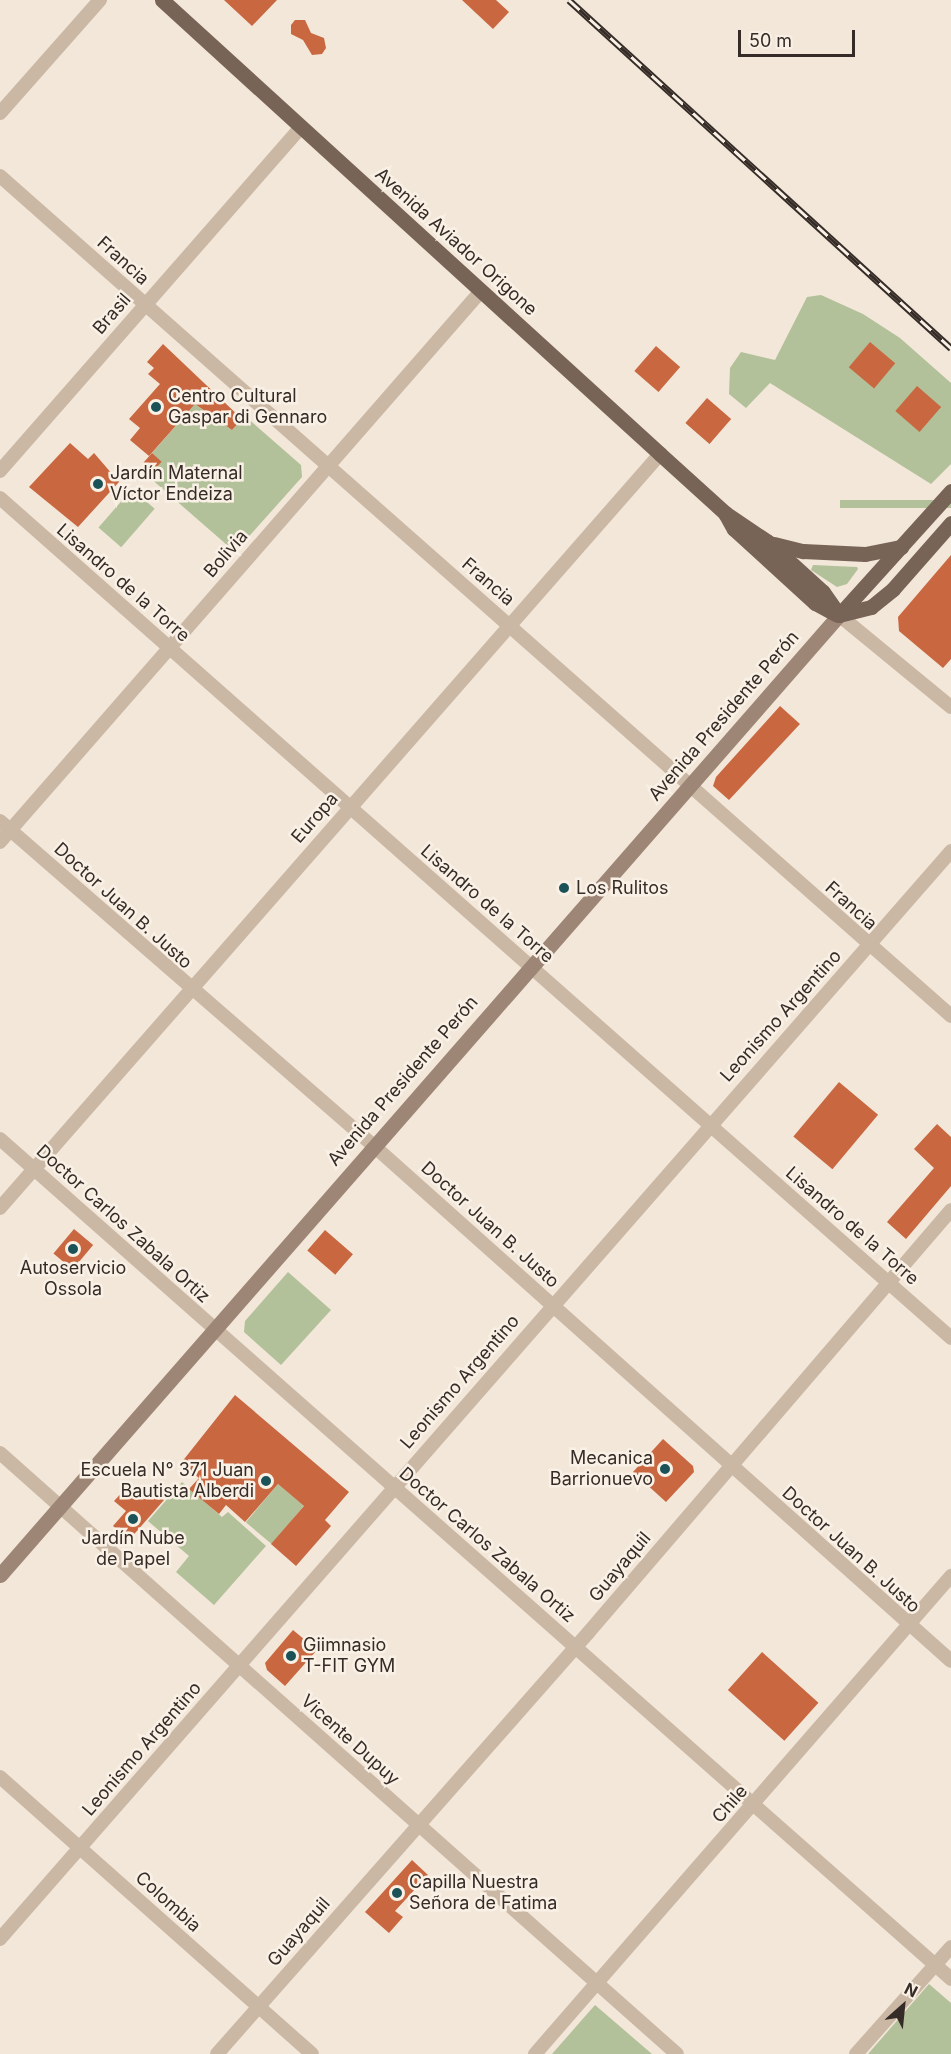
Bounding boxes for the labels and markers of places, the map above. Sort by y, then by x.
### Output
place label: Centro Cultural Gaspar di Gennaro [168,386,327,428]
marker: Centro Cultural Gaspar di Gennaro [149,400,163,414]
place label: Jardín Maternal Víctor Endeiza [110,463,243,506]
marker: Jardín Maternal Víctor Endeiza [91,477,105,491]
place label: Los Rulitos [576,877,668,899]
marker: Los Rulitos [557,881,571,895]
marker: Autoservicio Ossola [66,1242,80,1256]
place label: Autoservicio Ossola [20,1258,126,1300]
place label: Mecanica Barrionuevo [550,1448,653,1490]
place label: Escuela N° 371 Juan Bautista Alberdi [81,1460,254,1502]
marker: Mecanica Barrionuevo [658,1462,672,1476]
marker: Escuela N° 371 Juan Bautista Alberdi [259,1474,273,1488]
marker: Jardín Nube de Papel [126,1512,140,1526]
place label: Jardín Nube de Papel [81,1528,185,1570]
place label: Giimnasio T-FIT GYM [303,1635,395,1678]
marker: Giimnasio T-FIT GYM [284,1649,298,1663]
place label: Capilla Nuestra Señora de Fatima [409,1872,557,1914]
marker: Capilla Nuestra Señora de Fatima [390,1886,404,1900]

